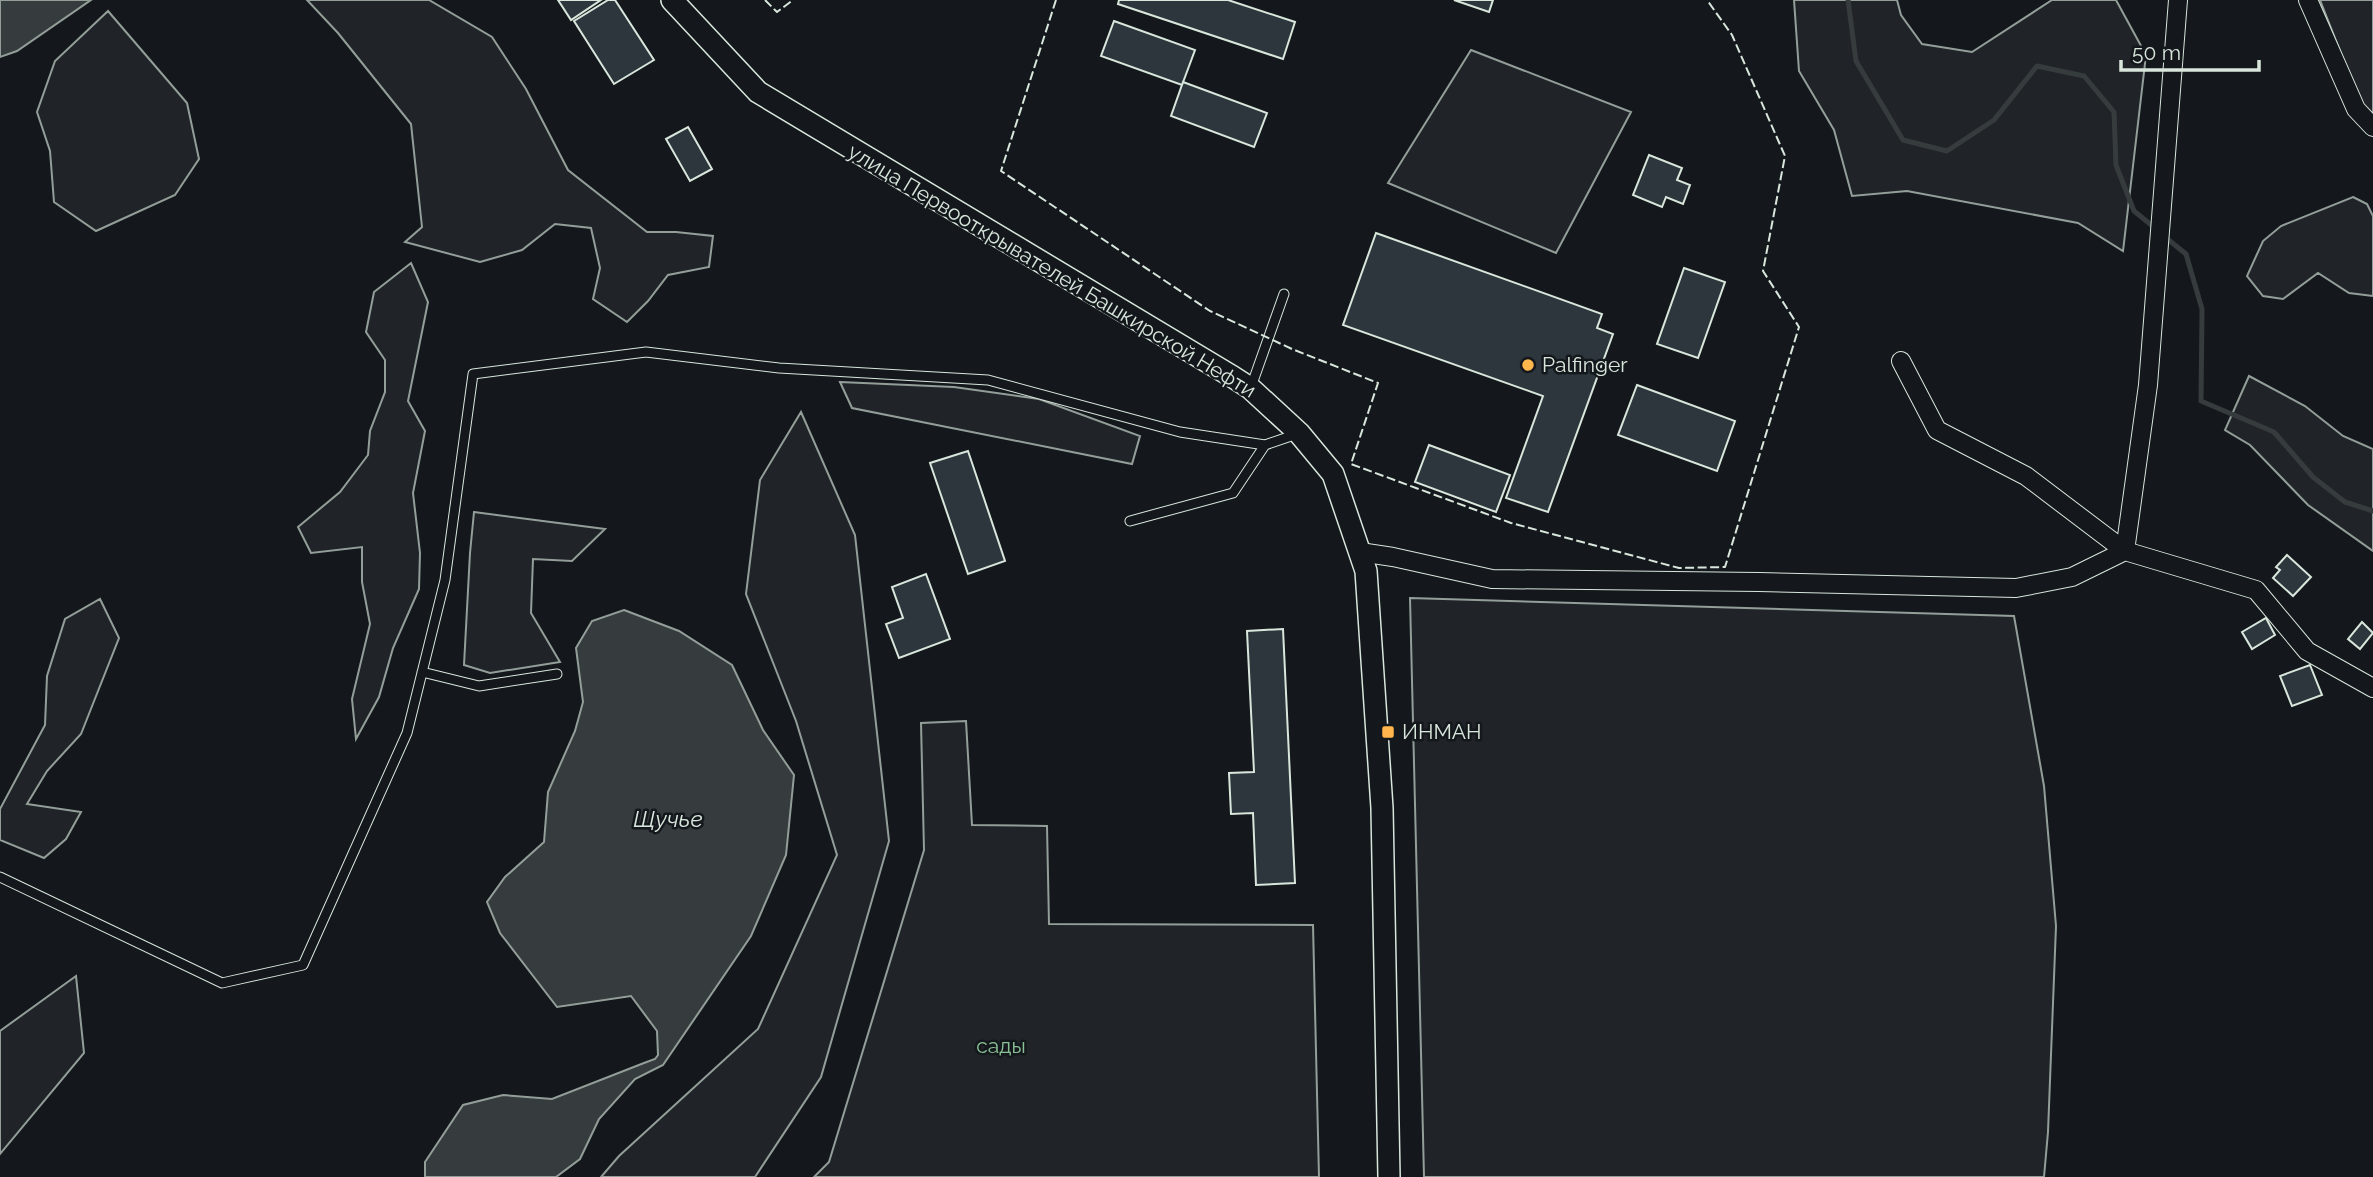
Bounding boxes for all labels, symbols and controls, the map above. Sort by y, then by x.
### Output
scale bar [2121,28,2259,72]
text: 50 m [2132,40,2181,65]
street label: улица Первооткрывателей Башкирской Нефти [844,138,1261,403]
place label: Palfinger [1542,352,1628,377]
marker: Palfinger [1520,357,1536,373]
place label: ИНМАН [1402,719,1482,744]
marker: ИНМАН [1380,724,1396,740]
water label: Щучье [633,805,703,832]
park label: сады [976,1033,1026,1058]

